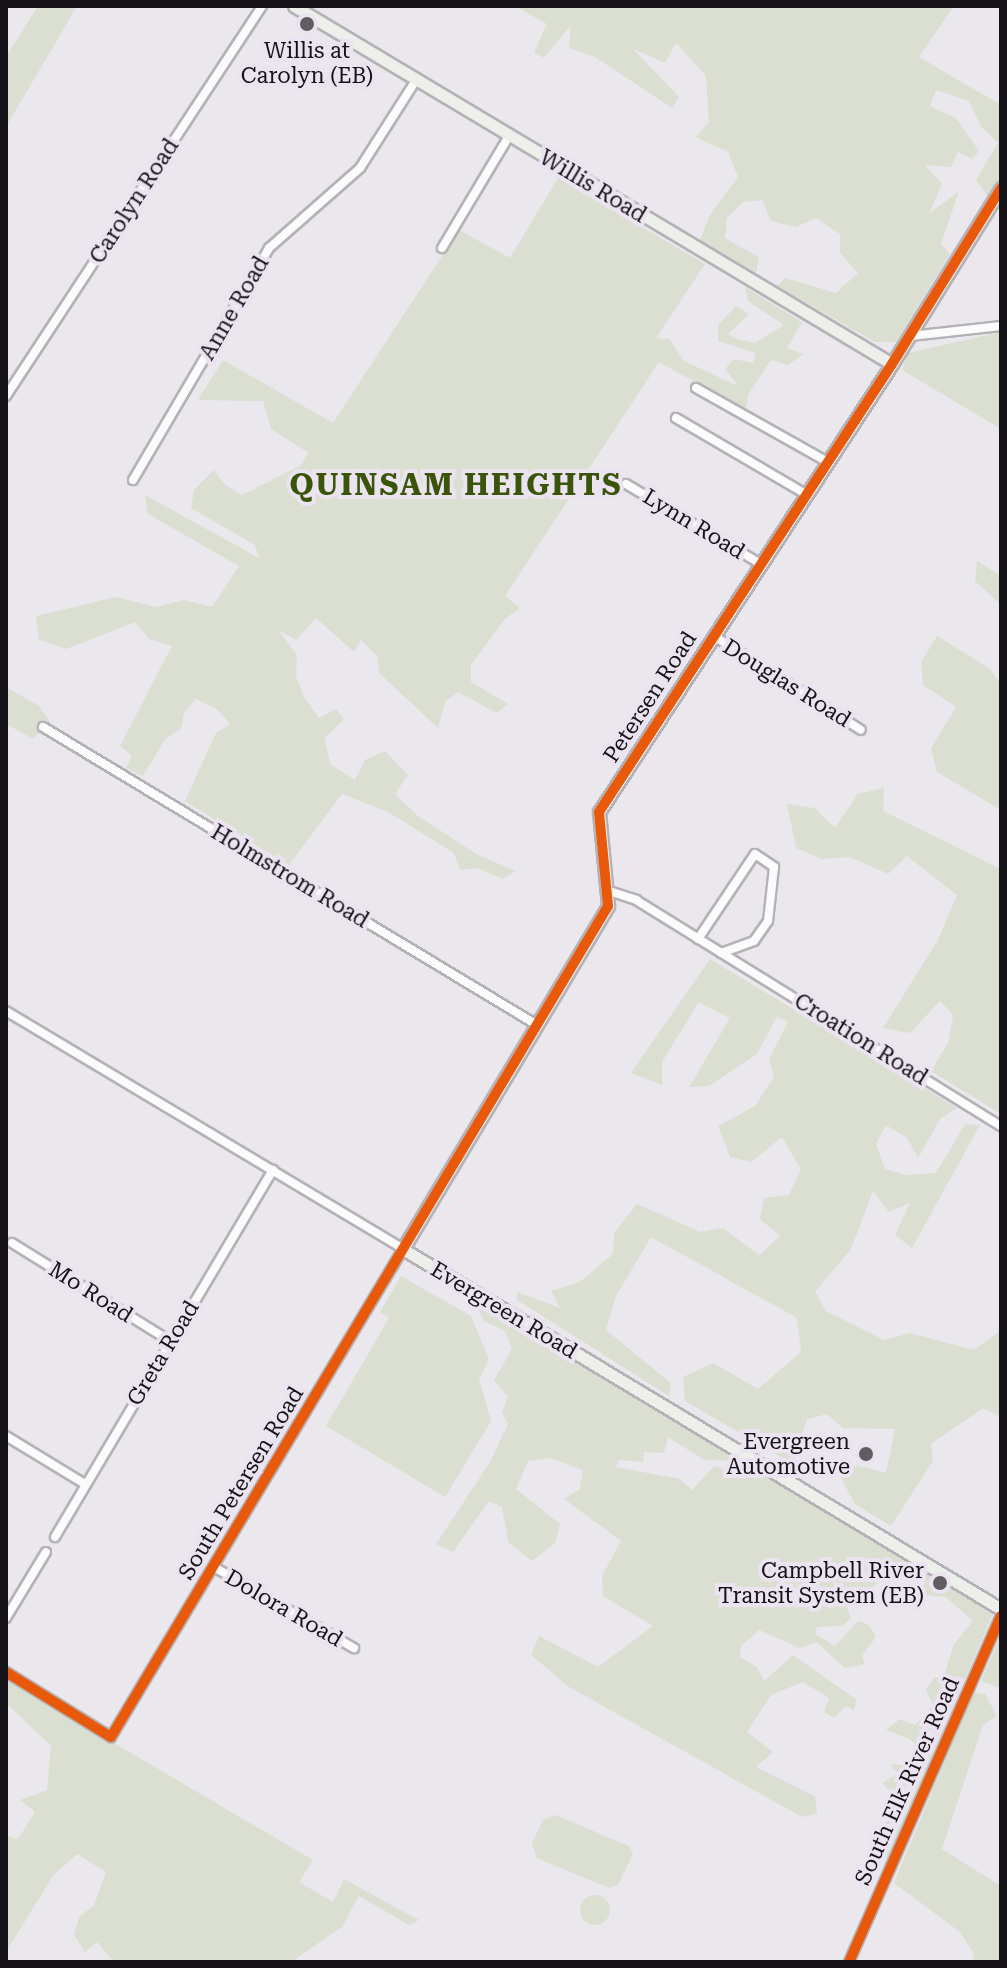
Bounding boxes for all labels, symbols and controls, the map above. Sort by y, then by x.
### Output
marker: Willis at Carolyn (EB) [298,15,316,33]
place label: Willis at Carolyn (EB) [241,37,373,88]
street label: Carolyn Road [84,134,184,268]
street label: Willis Road [535,144,651,228]
street label: Anne Road [194,251,274,365]
district label: QUINSAM HEIGHTS [289,467,623,503]
street label: Lynn Road [638,483,750,565]
street label: Petersen Road [598,626,702,768]
street label: Douglas Road [718,633,856,733]
street label: Holmstrom Road [206,819,374,933]
street label: Croation Road [789,987,933,1091]
street label: Mo Road [44,1256,138,1328]
street label: Evergreen Road [426,1256,582,1364]
street label: Greta Road [121,1296,205,1410]
street label: South Petersen Road [173,1382,309,1584]
place label: Evergreen Automotive [726,1428,850,1480]
marker: Evergreen Automotive [857,1445,875,1463]
place label: Campbell River Transit System (EB) [718,1557,924,1608]
street label: Dolora Road [221,1564,347,1652]
marker: Campbell River Transit System (EB) [931,1574,949,1592]
street label: South Elk River Road [849,1673,965,1889]

